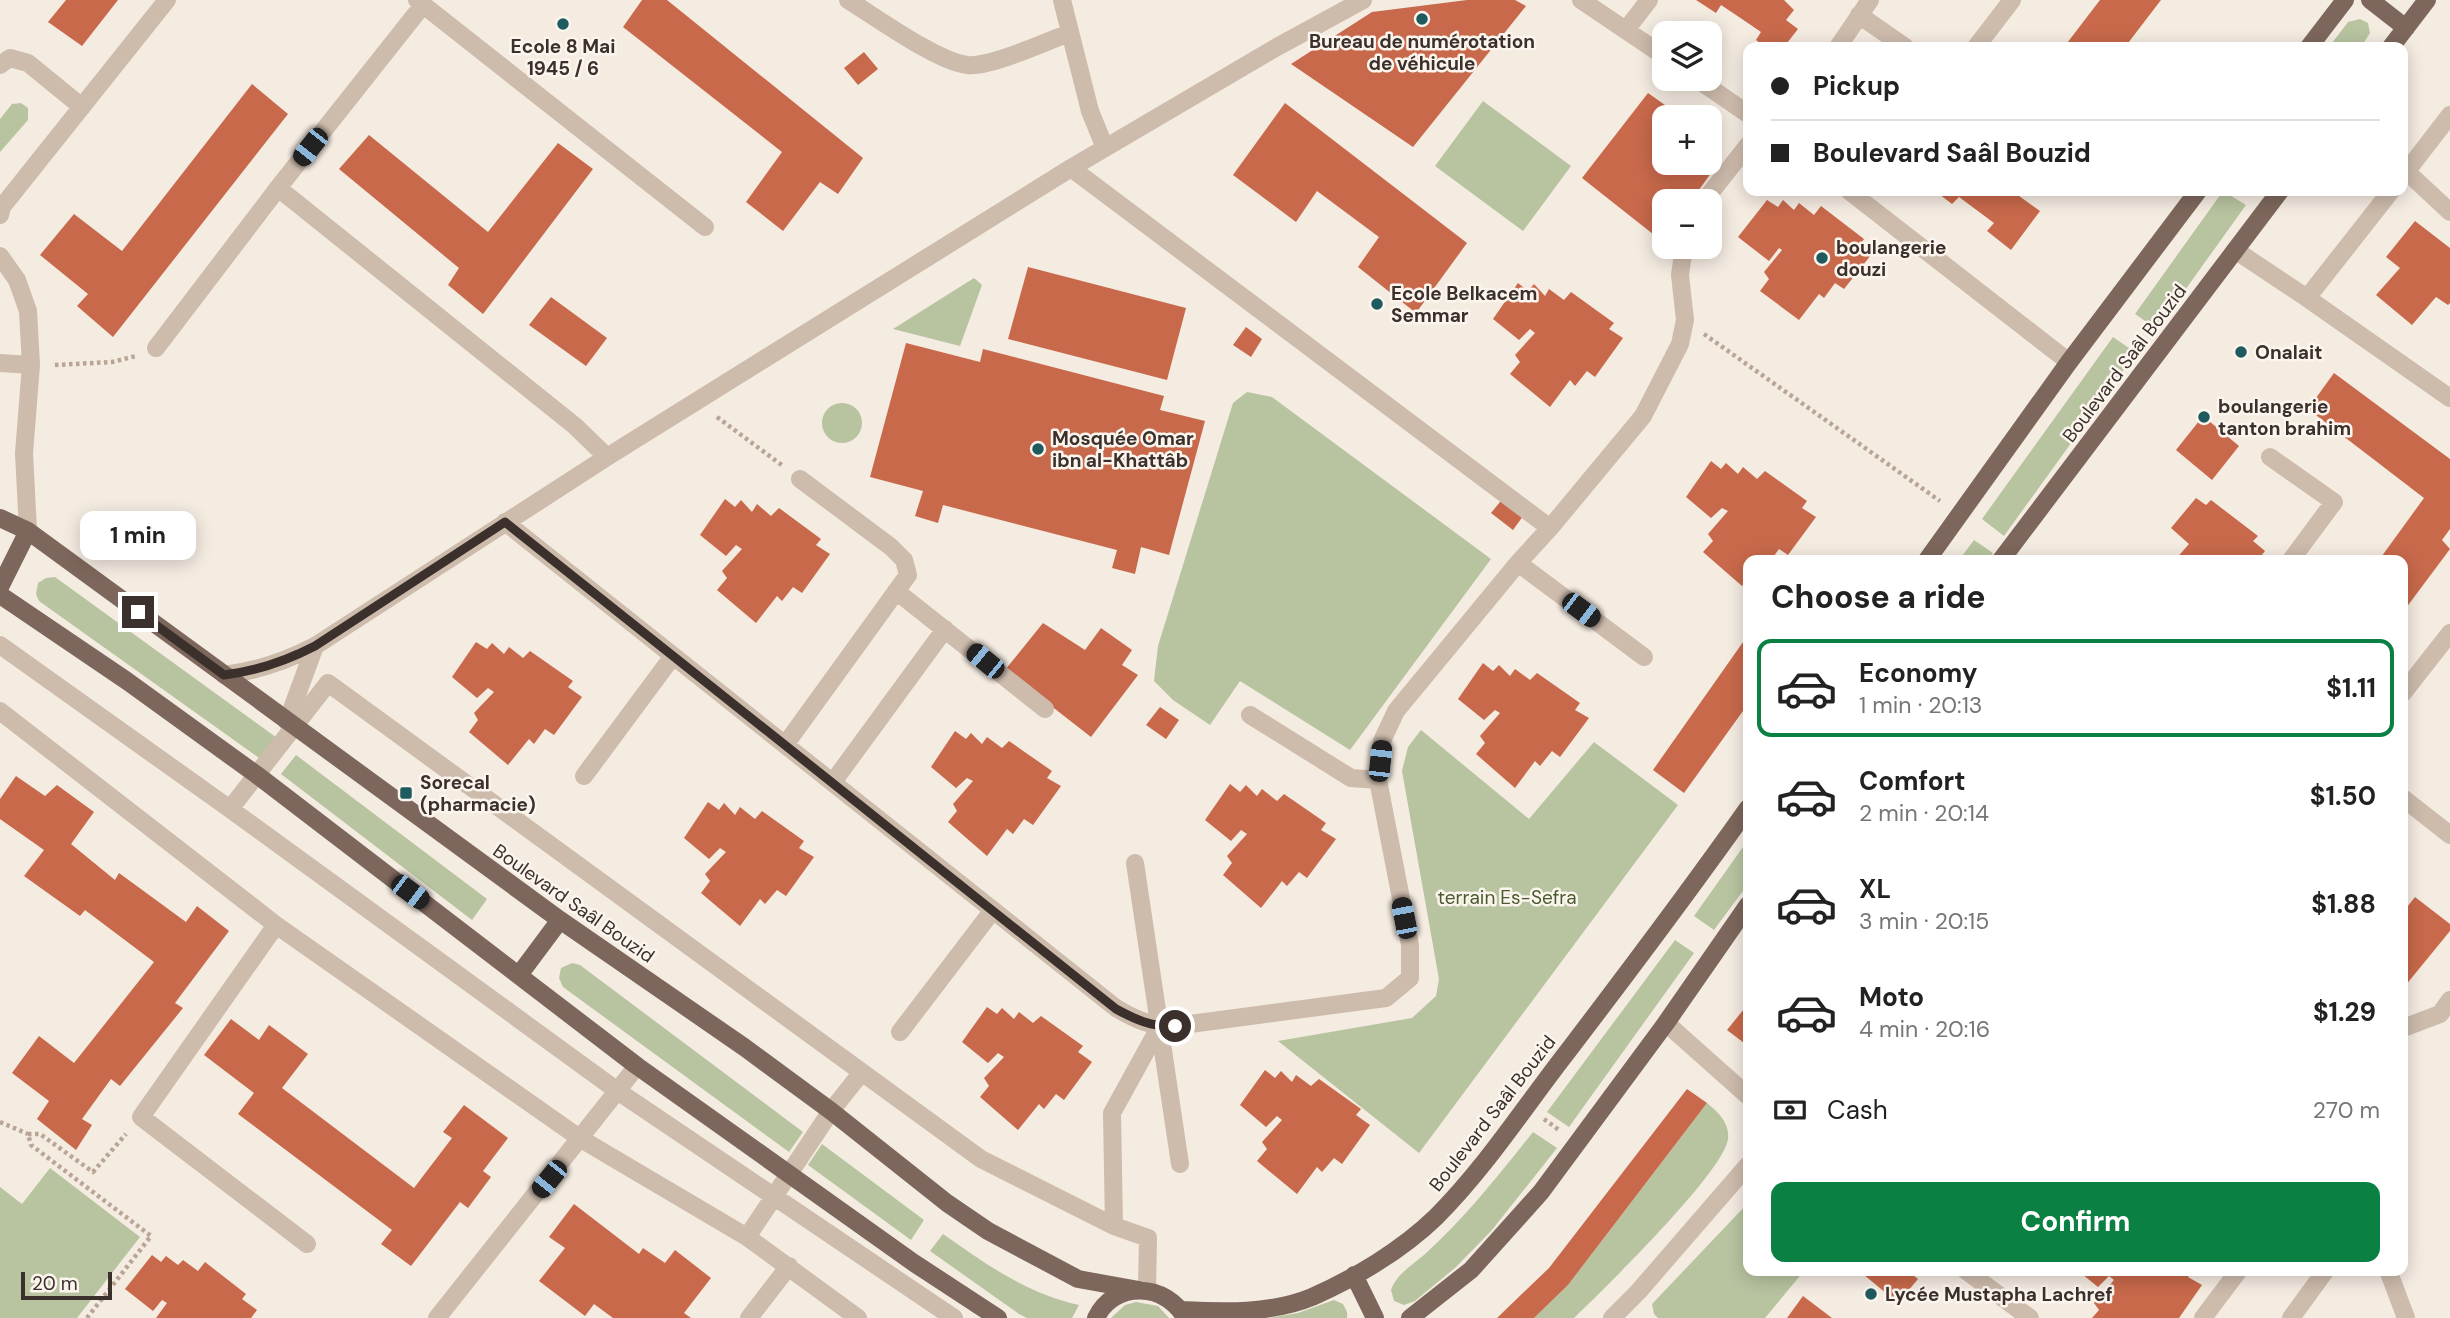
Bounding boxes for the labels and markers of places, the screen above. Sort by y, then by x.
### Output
marker: Bureau de numérotation de véhicule [1414,11,1430,27]
marker: Ecole 8 Mai 1945 / 6 [555,16,571,32]
place label: Bureau de numérotation de véhicule [1309,29,1535,76]
place label: Ecole 8 Mai 1945 / 6 [511,34,615,81]
place label: boulangerie douzi [1836,235,1946,282]
marker: boulangerie douzi [1814,250,1830,266]
place label: Ecole Belkacem Semmar [1391,281,1537,328]
marker: Ecole Belkacem Semmar [1369,296,1385,312]
place label: Onalait [2255,340,2322,365]
marker: Onalait [2233,344,2249,360]
place label: boulangerie tanton brahim [2218,394,2351,441]
marker: boulangerie tanton brahim [2196,409,2212,425]
place label: Mosquée Omar ibn al-Khattâb [1052,426,1194,473]
marker: Mosquée Omar ibn al-Khattâb [1030,441,1046,457]
place label: Sorecal (pharmacie) [420,770,536,817]
marker: Sorecal (pharmacie) [398,785,414,801]
place label: Lycée Mustapha Lachref [1885,1282,2113,1307]
marker: Lycée Mustapha Lachref [1863,1286,1879,1302]

